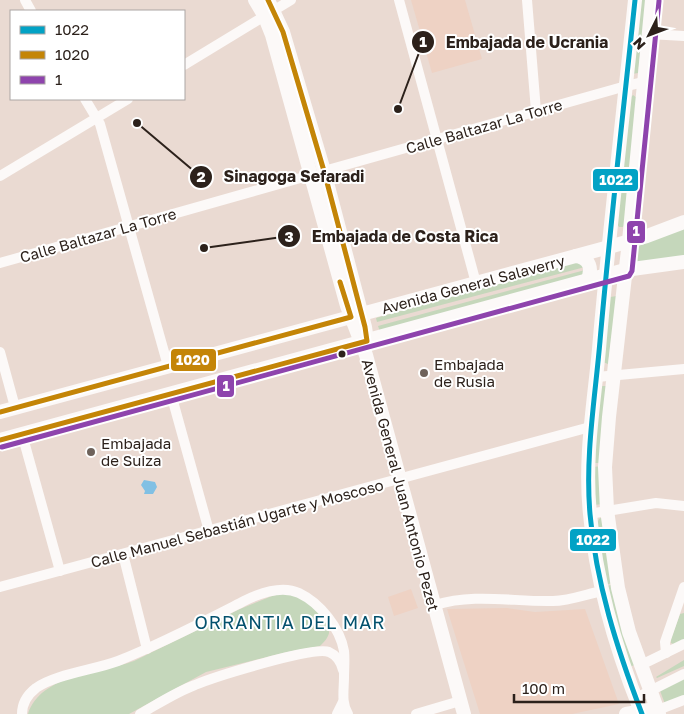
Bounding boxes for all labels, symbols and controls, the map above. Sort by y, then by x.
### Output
legend [10,10,185,100]
north arrow [624,10,674,60]
text: 1022 [55,20,89,38]
callout: Embajada de Ucrania [411,27,618,58]
text: 1 [419,32,427,50]
text: Embajada de Ucrania [446,32,608,52]
text: N [629,34,649,54]
text: 1020 [55,45,90,63]
text: 1 [55,70,62,88]
street label: Calle Baltazar La Torre [404,95,565,157]
callout: Sinagoga Sefaradi [188,161,374,192]
text: Sinagoga Sefaradi [223,166,365,186]
text: 2 [196,167,206,185]
line badge: 1022 [592,168,639,192]
text: 1022 [599,171,633,188]
street label: Calle Baltazar La Torre [18,204,179,266]
line badge: 1 [626,220,646,244]
callout: Embajada de Costa Rica [276,221,508,252]
text: 1 [632,222,640,239]
text: Embajada de Costa Rica [312,226,498,246]
text: 3 [284,227,294,245]
street label: Avenida General Salaverry [379,251,567,317]
line badge: 1020 [170,348,217,372]
unlabelled marker [337,349,347,359]
text: 1020 [176,351,210,368]
place label: Embajada de Rusia [434,355,504,390]
street label: Avenida General Juan Antonio Pezet [359,357,443,613]
marker: Embajada de Rusia [418,367,430,379]
line badge: 1 [216,374,235,398]
text: 1 [222,377,230,394]
place label: Embajada de Suiza [101,434,171,469]
marker: Embajada de Suiza [85,446,97,458]
street label: Calle Manuel Sebastián Ugarte y Moscoso [89,475,385,571]
line badge: 1022 [569,528,617,552]
text: 1022 [576,531,610,548]
district label: ORRANTIA DEL MAR [194,611,386,633]
scale bar [514,672,644,704]
text: 100 m [522,679,565,697]

